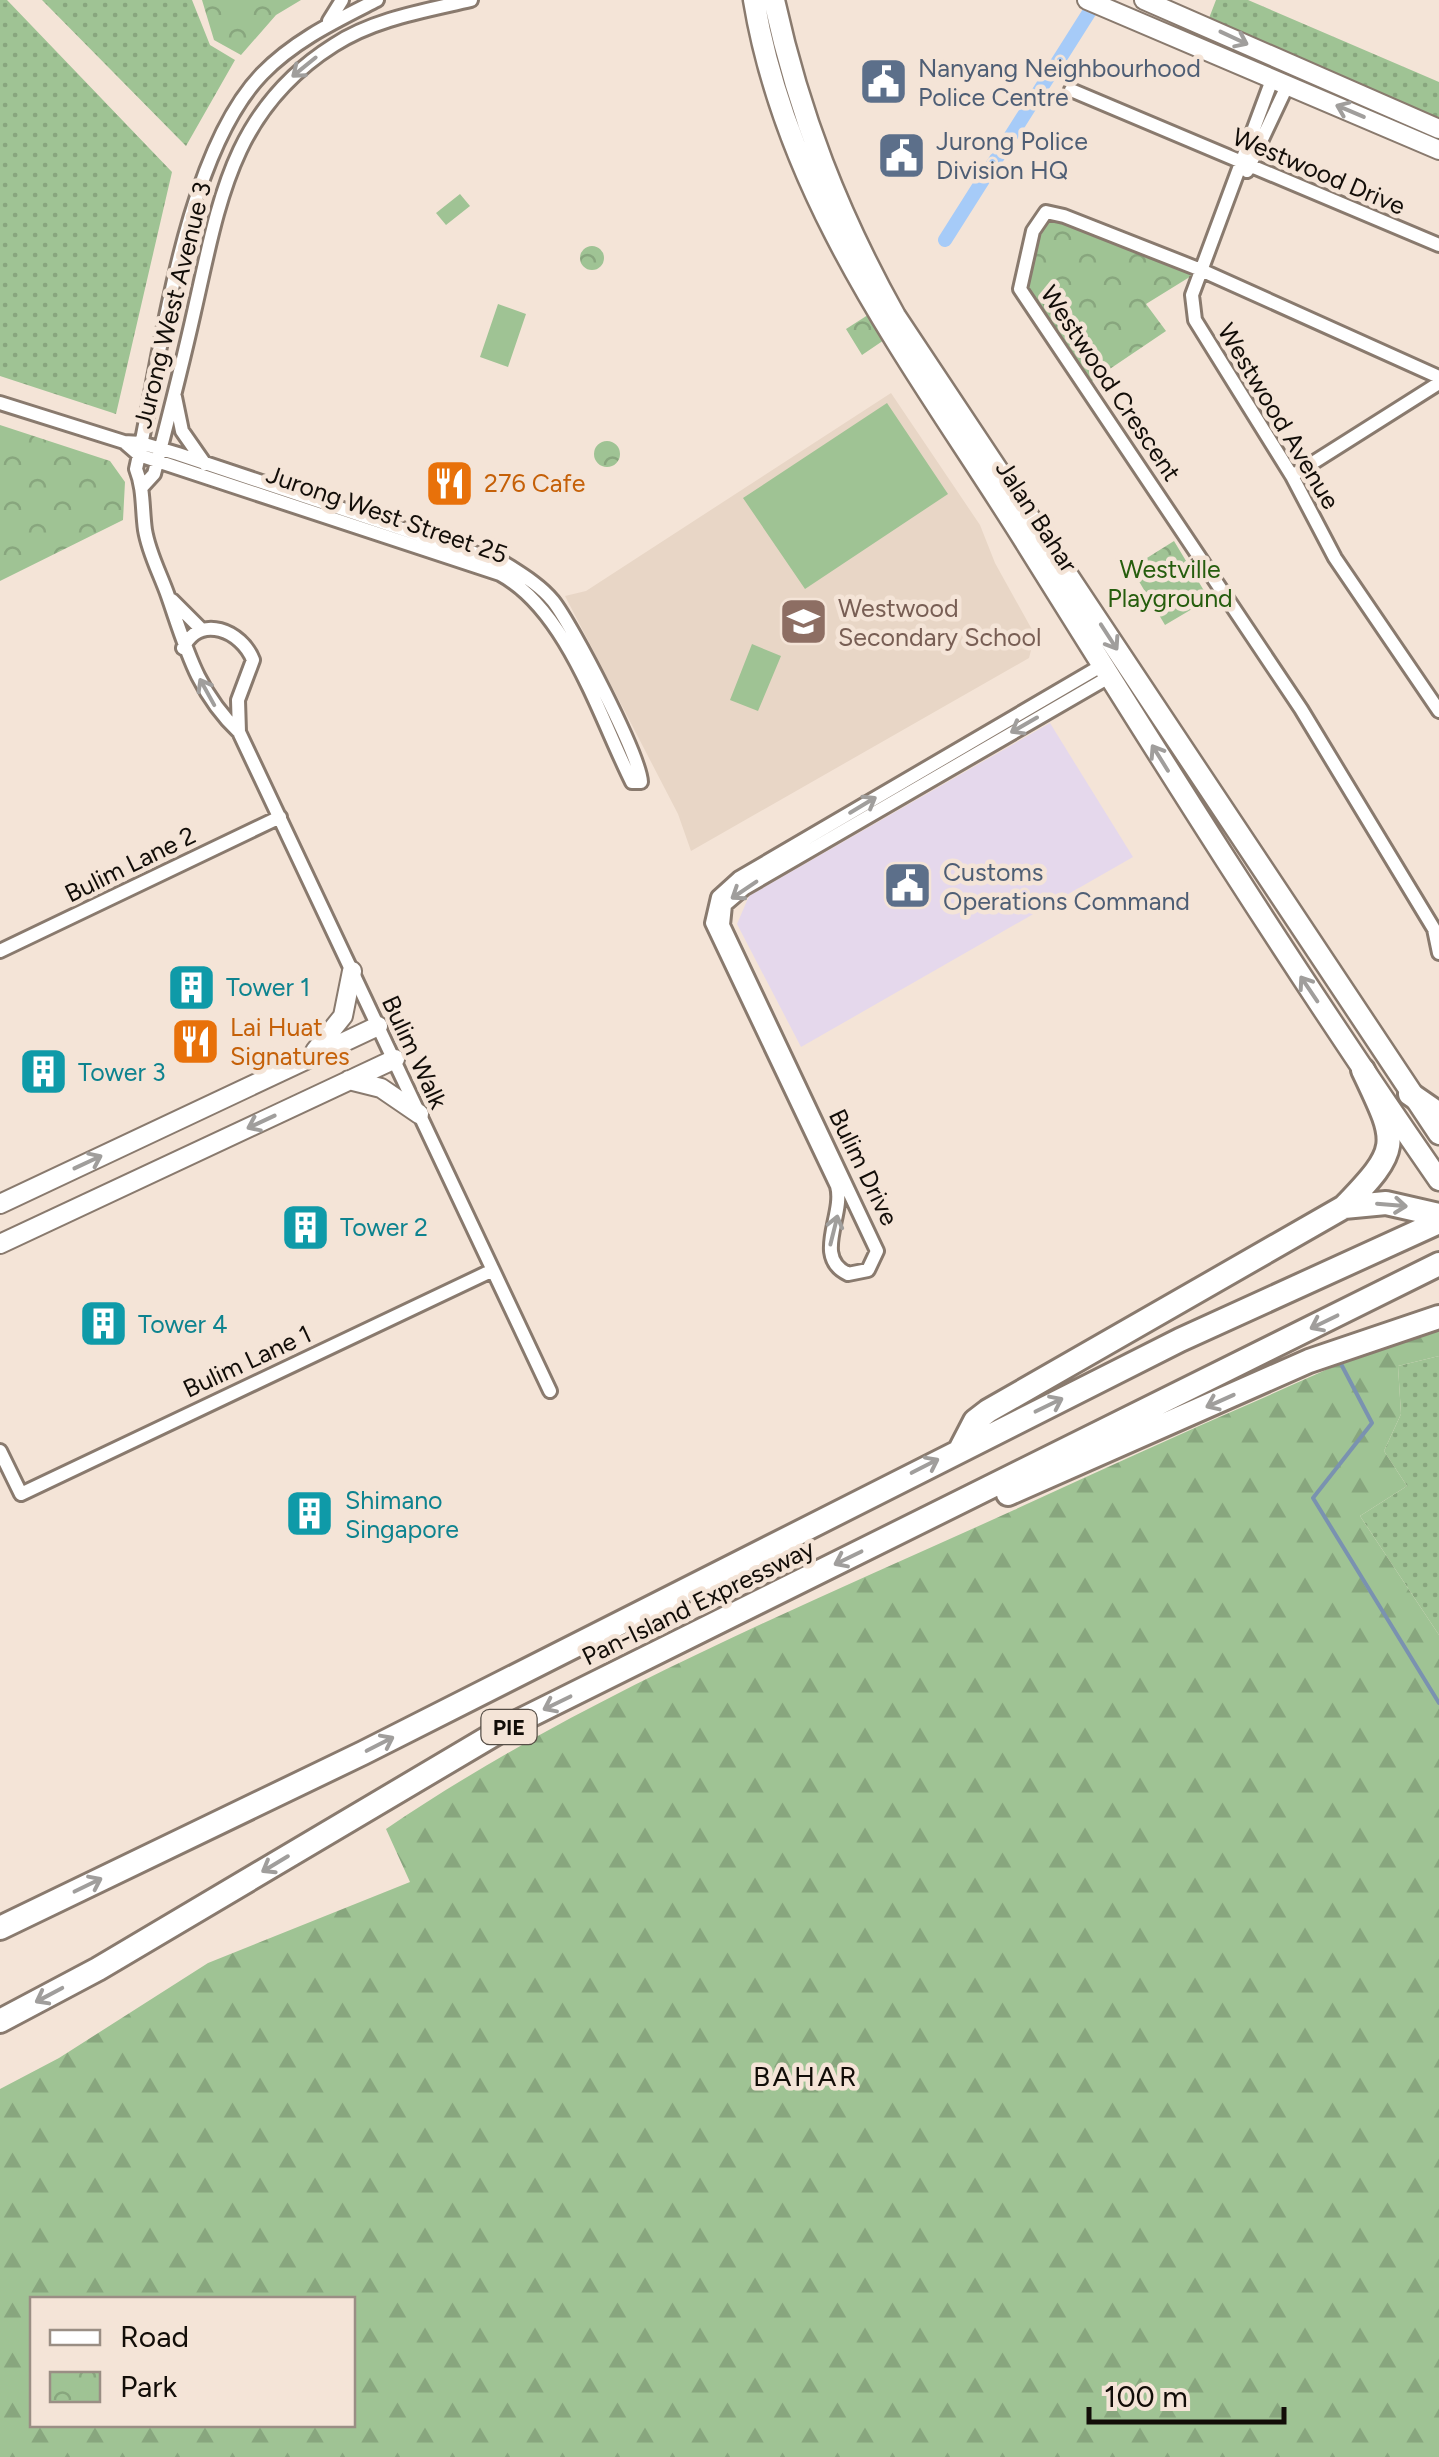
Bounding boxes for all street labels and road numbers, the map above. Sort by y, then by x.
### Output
street label: Westwood Drive [1228,121,1410,221]
street label: Jurong West Avenue 3 [127,179,217,431]
street label: Westwood Crescent [1034,280,1188,486]
street label: Westwood Avenue [1212,318,1346,514]
street label: Jalan Bahar [990,454,1085,578]
street label: Jurong West Street 25 [263,459,511,569]
street label: Bulim Lane 2 [60,820,200,908]
street label: Bulim Walk [376,991,455,1114]
street label: Bulim Drive [823,1104,905,1230]
street label: Bulim Lane 1 [178,1318,316,1404]
street label: Pan-Island Expressway [577,1533,819,1671]
road number: PIE [482,1710,536,1744]

